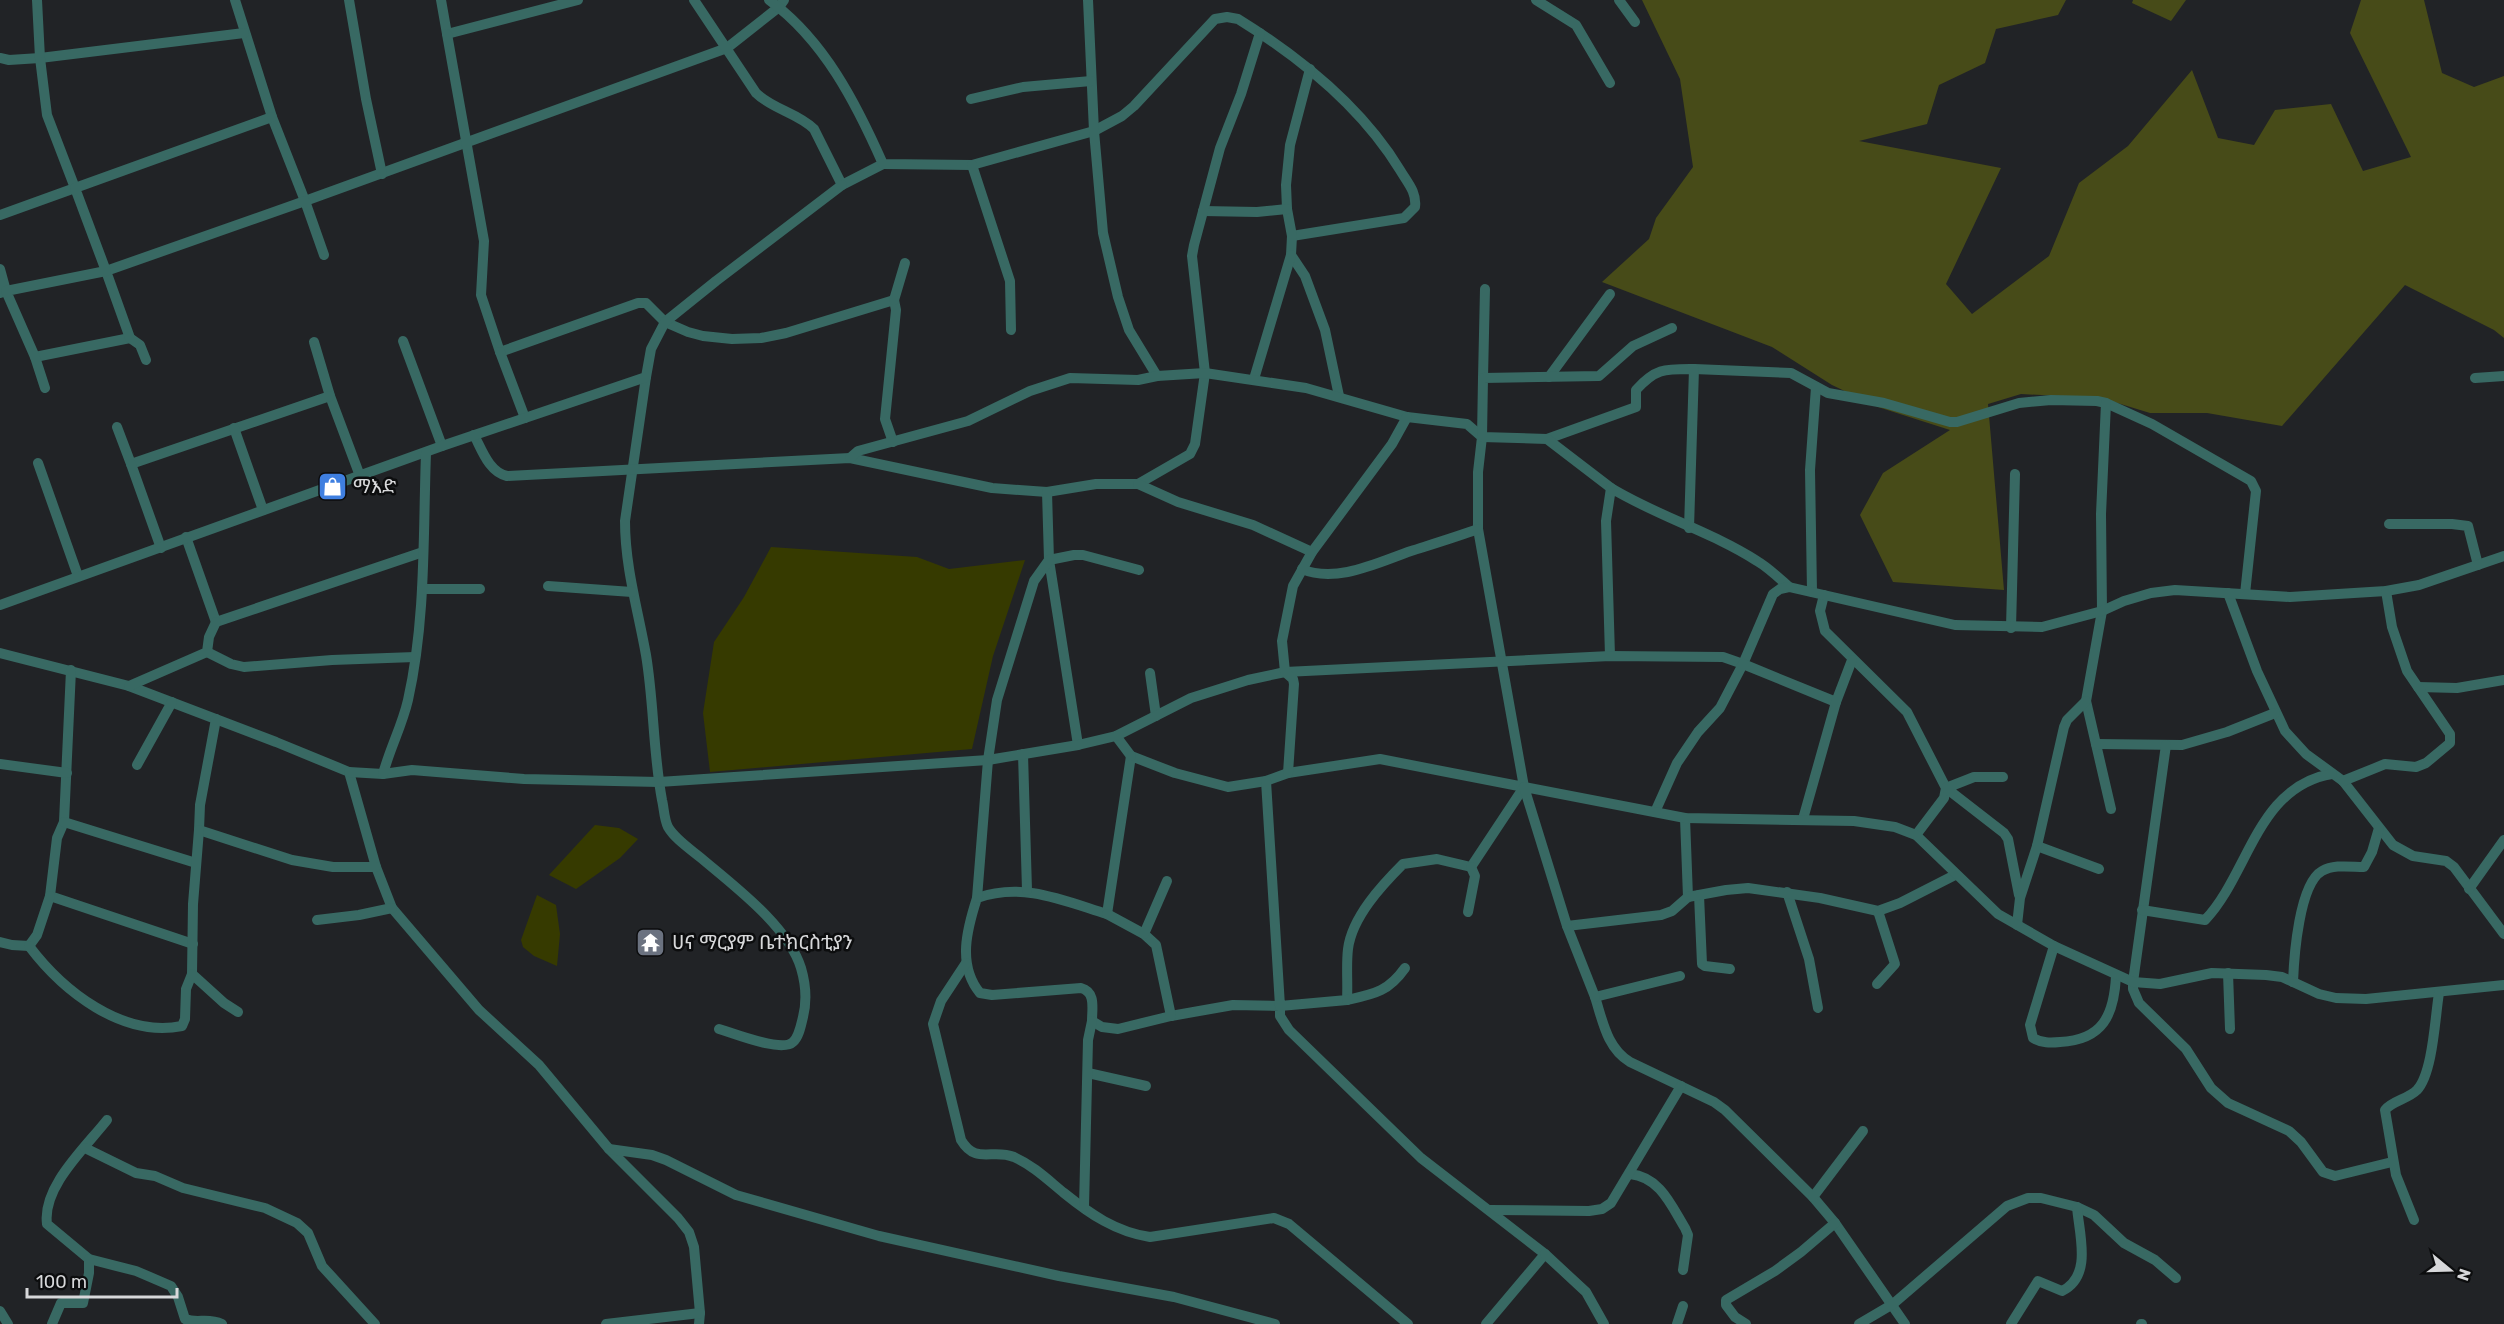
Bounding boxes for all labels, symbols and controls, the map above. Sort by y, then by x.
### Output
shop icon: ማእድ [316,470,348,502]
place label: ማእድ [353,474,396,498]
temple icon: ሀና ማርያም ቤተክርስቲያን [635,926,667,958]
place label: ሀና ማርያም ቤተክርስቲያን [672,930,853,954]
north arrow [2420,1240,2480,1300]
scale bar [27,1261,177,1299]
text: N [2453,1266,2475,1283]
text: 100 m [36,1271,87,1293]

